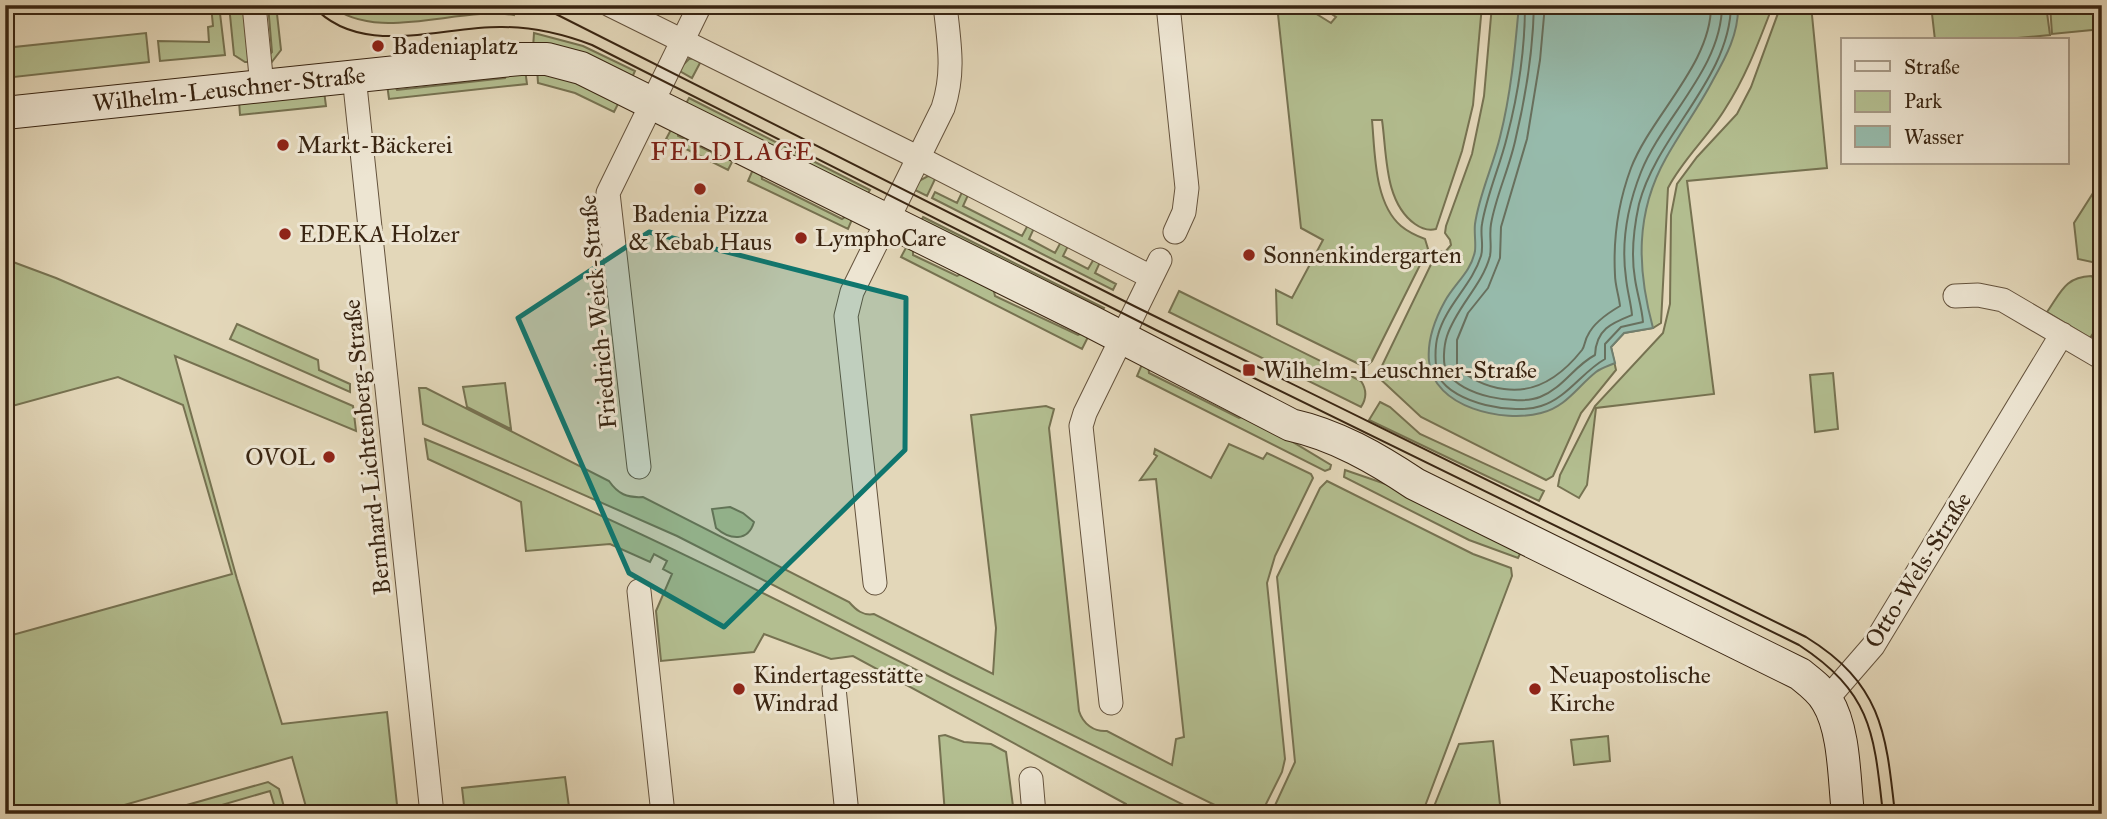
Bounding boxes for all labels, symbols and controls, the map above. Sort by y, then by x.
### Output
place label: Badeniaplatz [392,31,518,61]
marker: Badeniaplatz [370,38,386,54]
legend [1841,38,2068,164]
text: Straße [1904,54,1960,80]
street label: Wilhelm-Leuschner-Straße [91,60,367,118]
text: Park [1904,88,1942,114]
text: Wasser [1904,124,1964,150]
place label: Markt-Bäckerei [297,130,453,160]
district label: FELDLAGE [650,135,816,167]
marker: Markt-Bäckerei [275,137,291,153]
marker: Badenia Pizza & Kebab Haus [692,181,708,197]
street label: Friedrich-Weick-Straße [573,194,623,430]
place label: Badenia Pizza & Kebab Haus [628,199,772,257]
place label: EDEKA Holzer [299,219,460,249]
place label: LymphoCare [815,223,947,253]
marker: EDEKA Holzer [277,226,293,242]
marker: LymphoCare [793,230,809,246]
place label: Sonnenkindergarten [1263,240,1462,270]
marker: Sonnenkindergarten [1241,247,1257,263]
street label: Bernhard-Lichtenberg-Straße [337,298,397,596]
place label: Wilhelm-Leuschner-Straße [1263,355,1537,385]
marker: Wilhelm-Leuschner-Straße [1241,362,1257,378]
place label: OVOL [245,442,315,472]
marker: OVOL [321,449,337,465]
street label: Otto-Wels-Straße [1858,486,1978,654]
place label: Kindertagesstätte Windrad [753,660,924,718]
place label: Neuapostolische Kirche [1549,660,1711,718]
marker: Kindertagesstätte Windrad [731,681,747,697]
marker: Neuapostolische Kirche [1527,681,1543,697]

